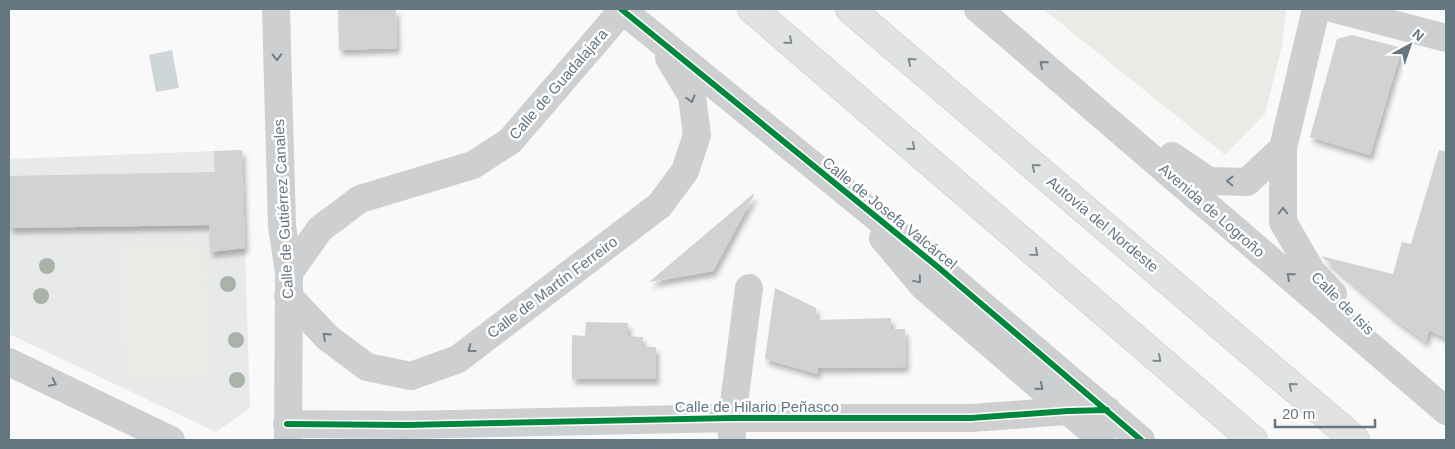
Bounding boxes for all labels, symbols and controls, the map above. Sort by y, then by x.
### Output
north arrow [1385,20,1435,70]
street label: Calle de Guadalajara [505,25,611,143]
text: N [1409,26,1427,44]
one-way arrow [783,35,792,44]
one-way arrow [272,54,283,62]
one-way arrow [908,58,917,67]
one-way arrow [1040,62,1049,70]
one-way arrow [685,95,696,103]
street label: Calle de Gutiérrez Canales [270,119,296,299]
one-way arrow [906,141,915,150]
street label: Calle de Josefa Valcárcel [819,153,961,273]
street label: Avenida de Logroño [1156,160,1268,260]
one-way arrow [1032,164,1041,172]
street label: Autovía del Nordeste [1044,172,1162,276]
one-way arrow [1225,176,1233,186]
one-way arrow [1278,207,1288,214]
street label: Calle de Martín Ferreiro [484,233,620,341]
one-way arrow [1029,247,1038,256]
street label: Calle de Isis [1308,268,1378,338]
one-way arrow [1286,273,1295,282]
one-way arrow [912,275,921,284]
one-way arrow [323,333,332,342]
one-way arrow [467,343,477,352]
one-way arrow [1152,353,1161,361]
one-way arrow [48,377,57,388]
one-way arrow [1035,381,1044,390]
one-way arrow [1288,383,1297,392]
scale bar [1275,396,1375,428]
street label: Calle de Hilario Peñasco [675,398,839,415]
text: 20 m [1282,405,1315,422]

